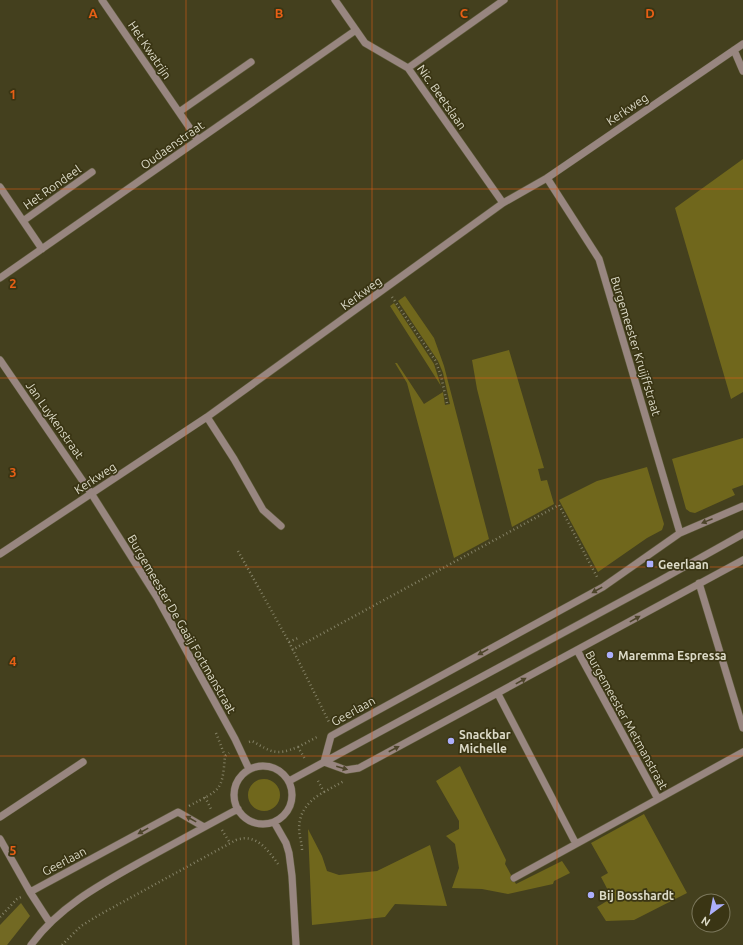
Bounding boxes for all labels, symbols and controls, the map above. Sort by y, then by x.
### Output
text: A [88,6,98,20]
text: B [275,6,284,20]
text: C [460,6,469,20]
text: D [645,6,655,20]
street label: Het Kwatrijn [126,19,174,81]
street label: Nic. Beetslaan [415,62,469,132]
text: 1 [9,87,17,101]
street label: Kerkweg [604,90,650,128]
street label: Oudaenstraat [138,118,206,172]
street label: Het Rondeel [21,162,83,212]
street label: Kerkweg [338,274,384,312]
street label: Burgemeester Kruijffstraat [609,275,664,418]
text: 2 [9,276,17,290]
street label: Jan Luykenstraat [24,379,87,461]
street label: Kerkweg [72,460,118,496]
text: 3 [9,465,17,479]
one-way arrow [701,519,713,525]
street label: Burgemeester De Gaaij Fortmanstraat [125,532,239,716]
place label: Geerlaan [658,558,709,571]
marker: Geerlaan [645,559,655,569]
one-way arrow [591,586,603,593]
one-way arrow [629,615,640,622]
street label: Burgemeester Metmanstraat [583,648,671,792]
one-way arrow [478,649,489,656]
place label: Maremma Espressa [618,649,727,662]
marker: Maremma Espressa [605,650,615,660]
text: 4 [9,654,17,668]
one-way arrow [515,678,526,684]
street label: Geerlaan [329,694,377,728]
place label: Snackbar Michelle [459,728,511,755]
marker: Snackbar Michelle [446,736,456,746]
one-way arrow [388,746,400,753]
one-way arrow [336,765,348,771]
one-way arrow [185,816,197,823]
one-way arrow [137,827,149,834]
text: 5 [9,843,17,857]
street label: Geerlaan [40,844,88,878]
place label: Bij Bosshardt [599,889,674,902]
marker: Bij Bosshardt [586,890,596,900]
north arrow [691,893,731,933]
text: N [699,914,712,929]

